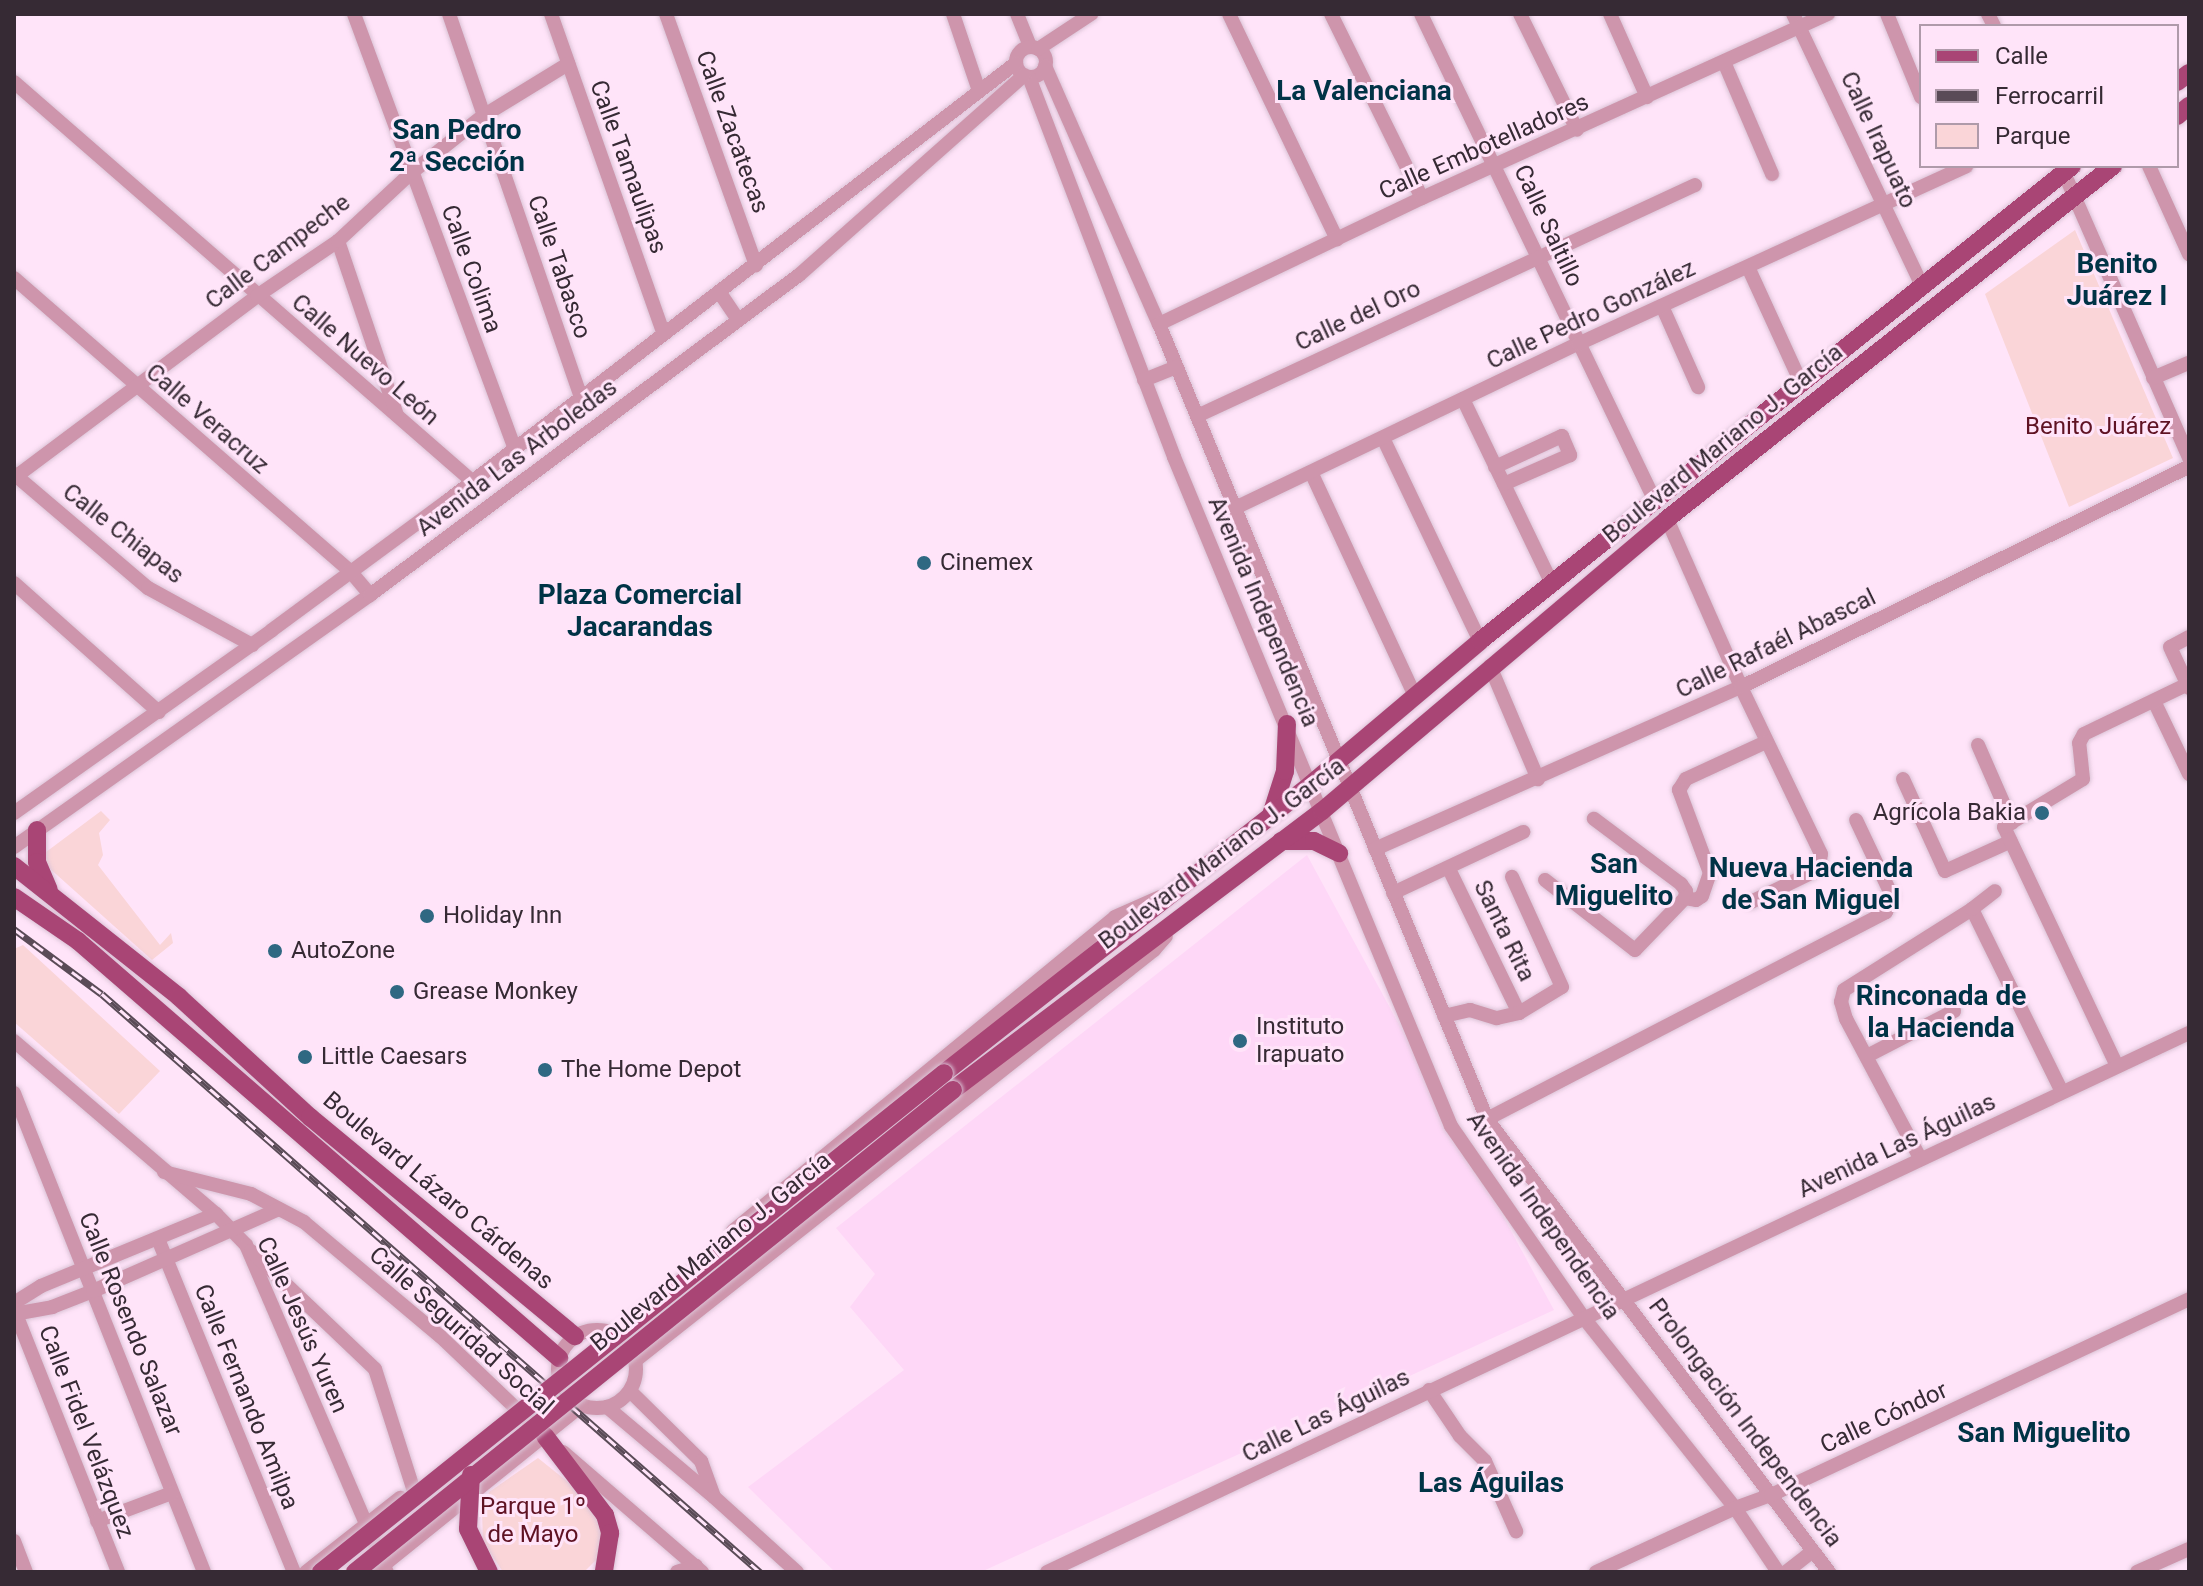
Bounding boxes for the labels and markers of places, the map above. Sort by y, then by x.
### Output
place label: Cinemex [940,549,1033,577]
marker: Cinemex [915,554,933,572]
place label: Agrícola Bakia [1873,799,2026,827]
marker: Agrícola Bakia [2033,804,2051,822]
place label: Holiday Inn [443,902,562,930]
marker: Holiday Inn [418,907,436,925]
place label: AutoZone [291,937,395,965]
marker: AutoZone [266,942,284,960]
place label: Grease Monkey [413,978,578,1006]
marker: Grease Monkey [388,983,406,1001]
place label: Instituto Irapuato [1256,1013,1344,1069]
marker: Instituto Irapuato [1231,1032,1249,1050]
place label: Little Caesars [321,1043,467,1071]
marker: Little Caesars [296,1048,314,1066]
place label: The Home Depot [561,1056,741,1084]
marker: The Home Depot [536,1061,554,1079]

